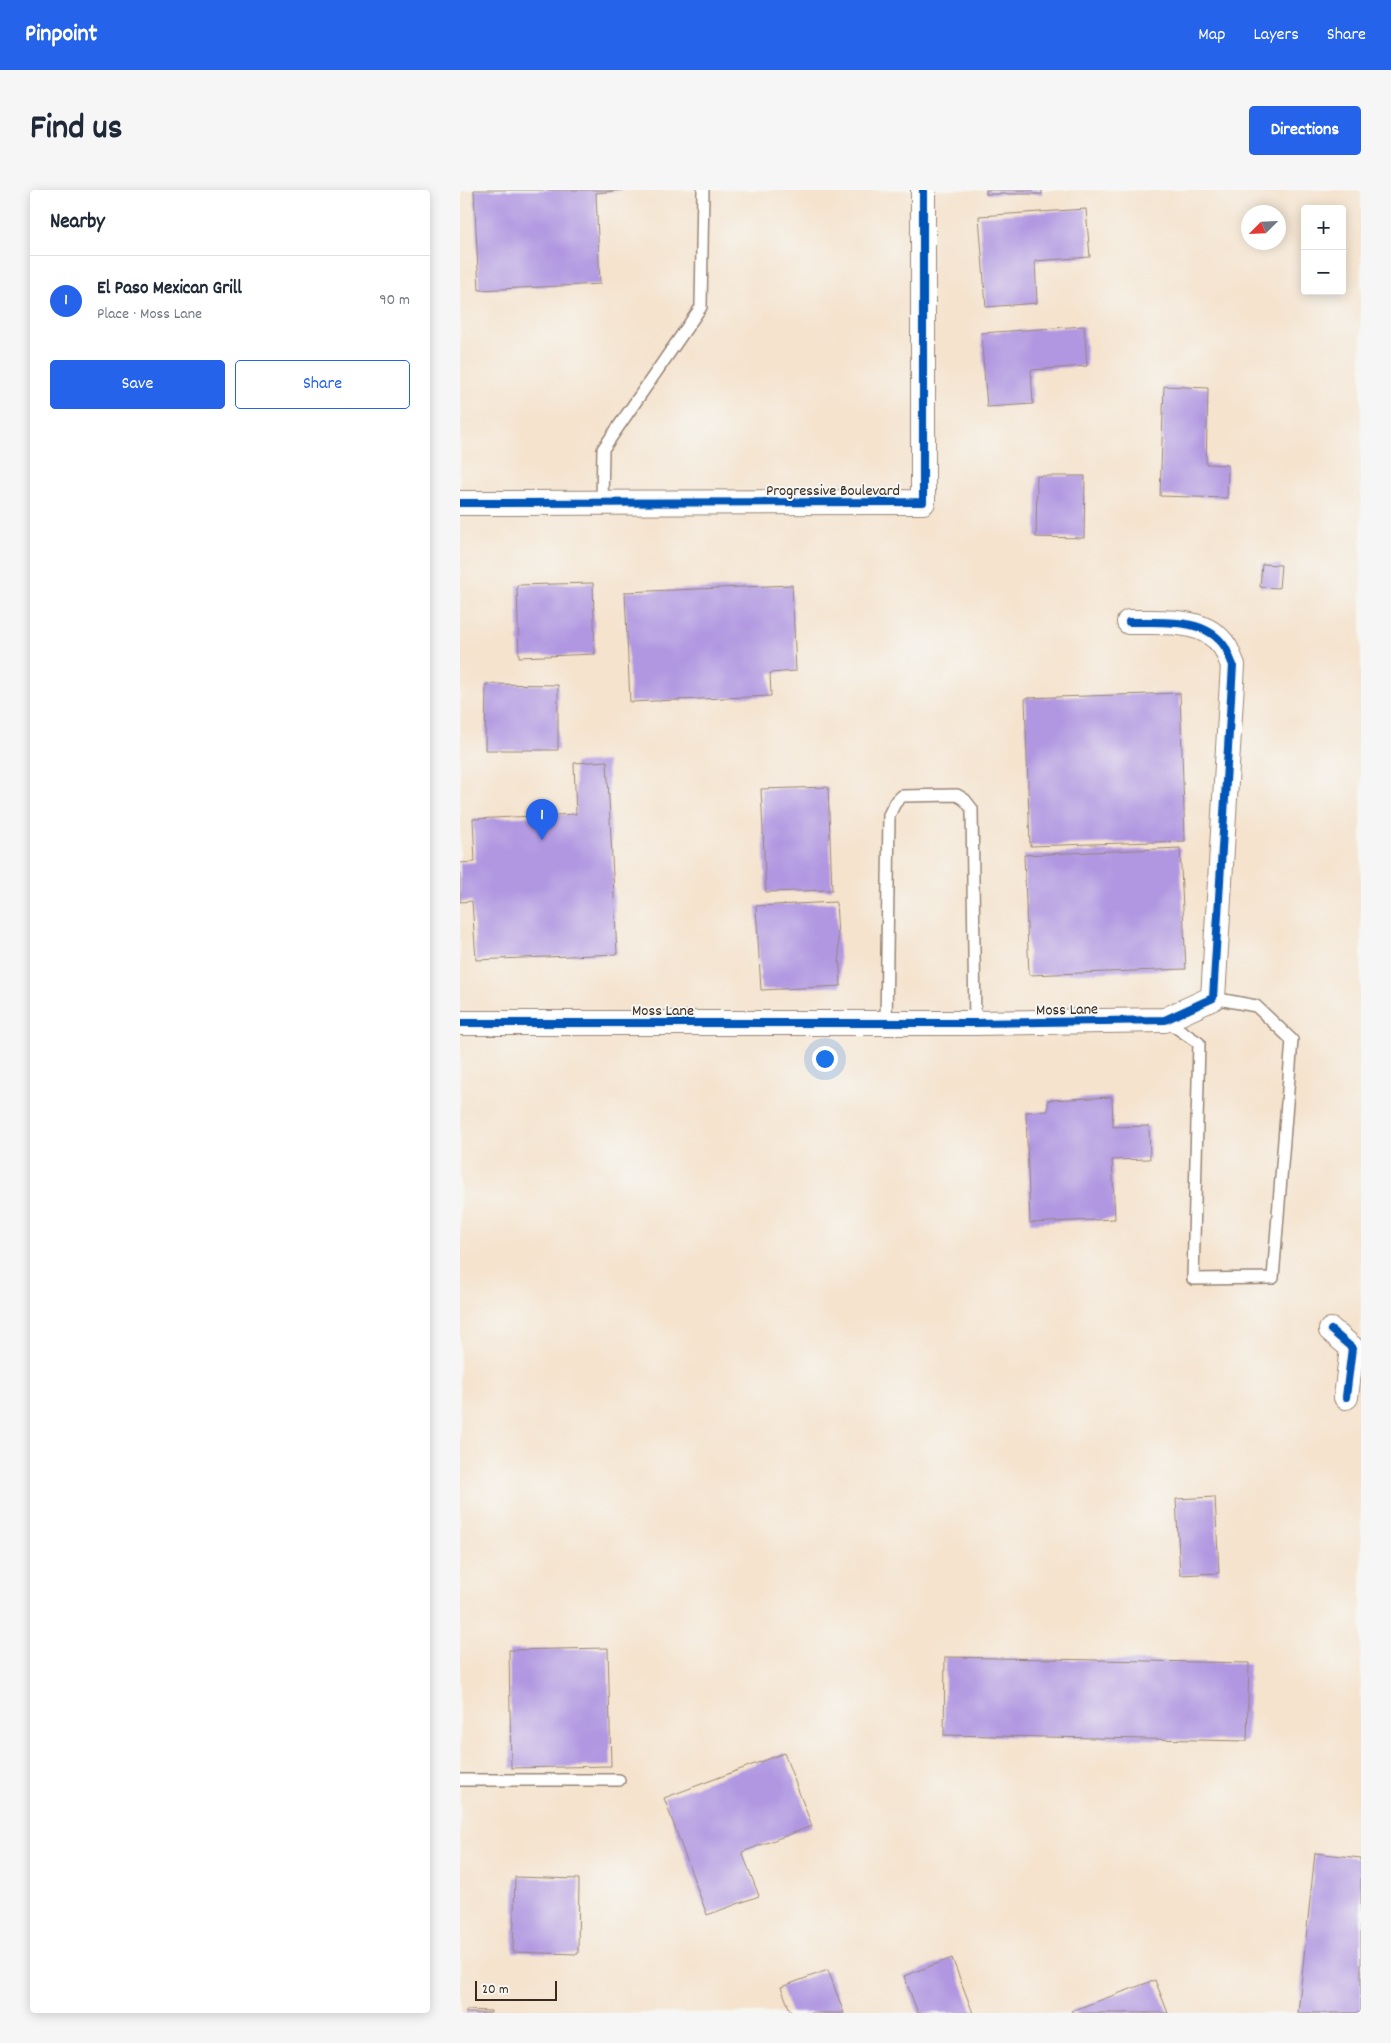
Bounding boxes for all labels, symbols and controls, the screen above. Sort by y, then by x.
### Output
text: Pinpoint [25,18,97,52]
text: Map [1198,23,1225,48]
text: Layers [1253,23,1299,48]
text: Share [1327,23,1366,48]
text: Find us [30,105,122,155]
button: Directions [1249,106,1361,155]
north arrow [1241,205,1286,250]
map controls [1301,205,1346,295]
button: + [1301,205,1346,250]
text: Nearby [50,208,105,238]
button: − [1301,250,1346,295]
text: El Paso Mexican Grill [97,276,242,303]
text: 1 [64,289,68,312]
text: 90 m [379,289,410,312]
text: Place · Moss Lane [97,303,202,326]
button: Save [50,360,225,409]
button: Share [235,360,410,409]
street label: Progressive Boulevard [766,480,900,503]
pin: 1 [526,799,558,840]
street label: Moss Lane [1036,998,1098,1023]
street label: Moss Lane [632,1000,694,1023]
your location [812,1046,838,1072]
scale bar [475,1978,558,2001]
text: 20 m [482,1980,509,2000]

